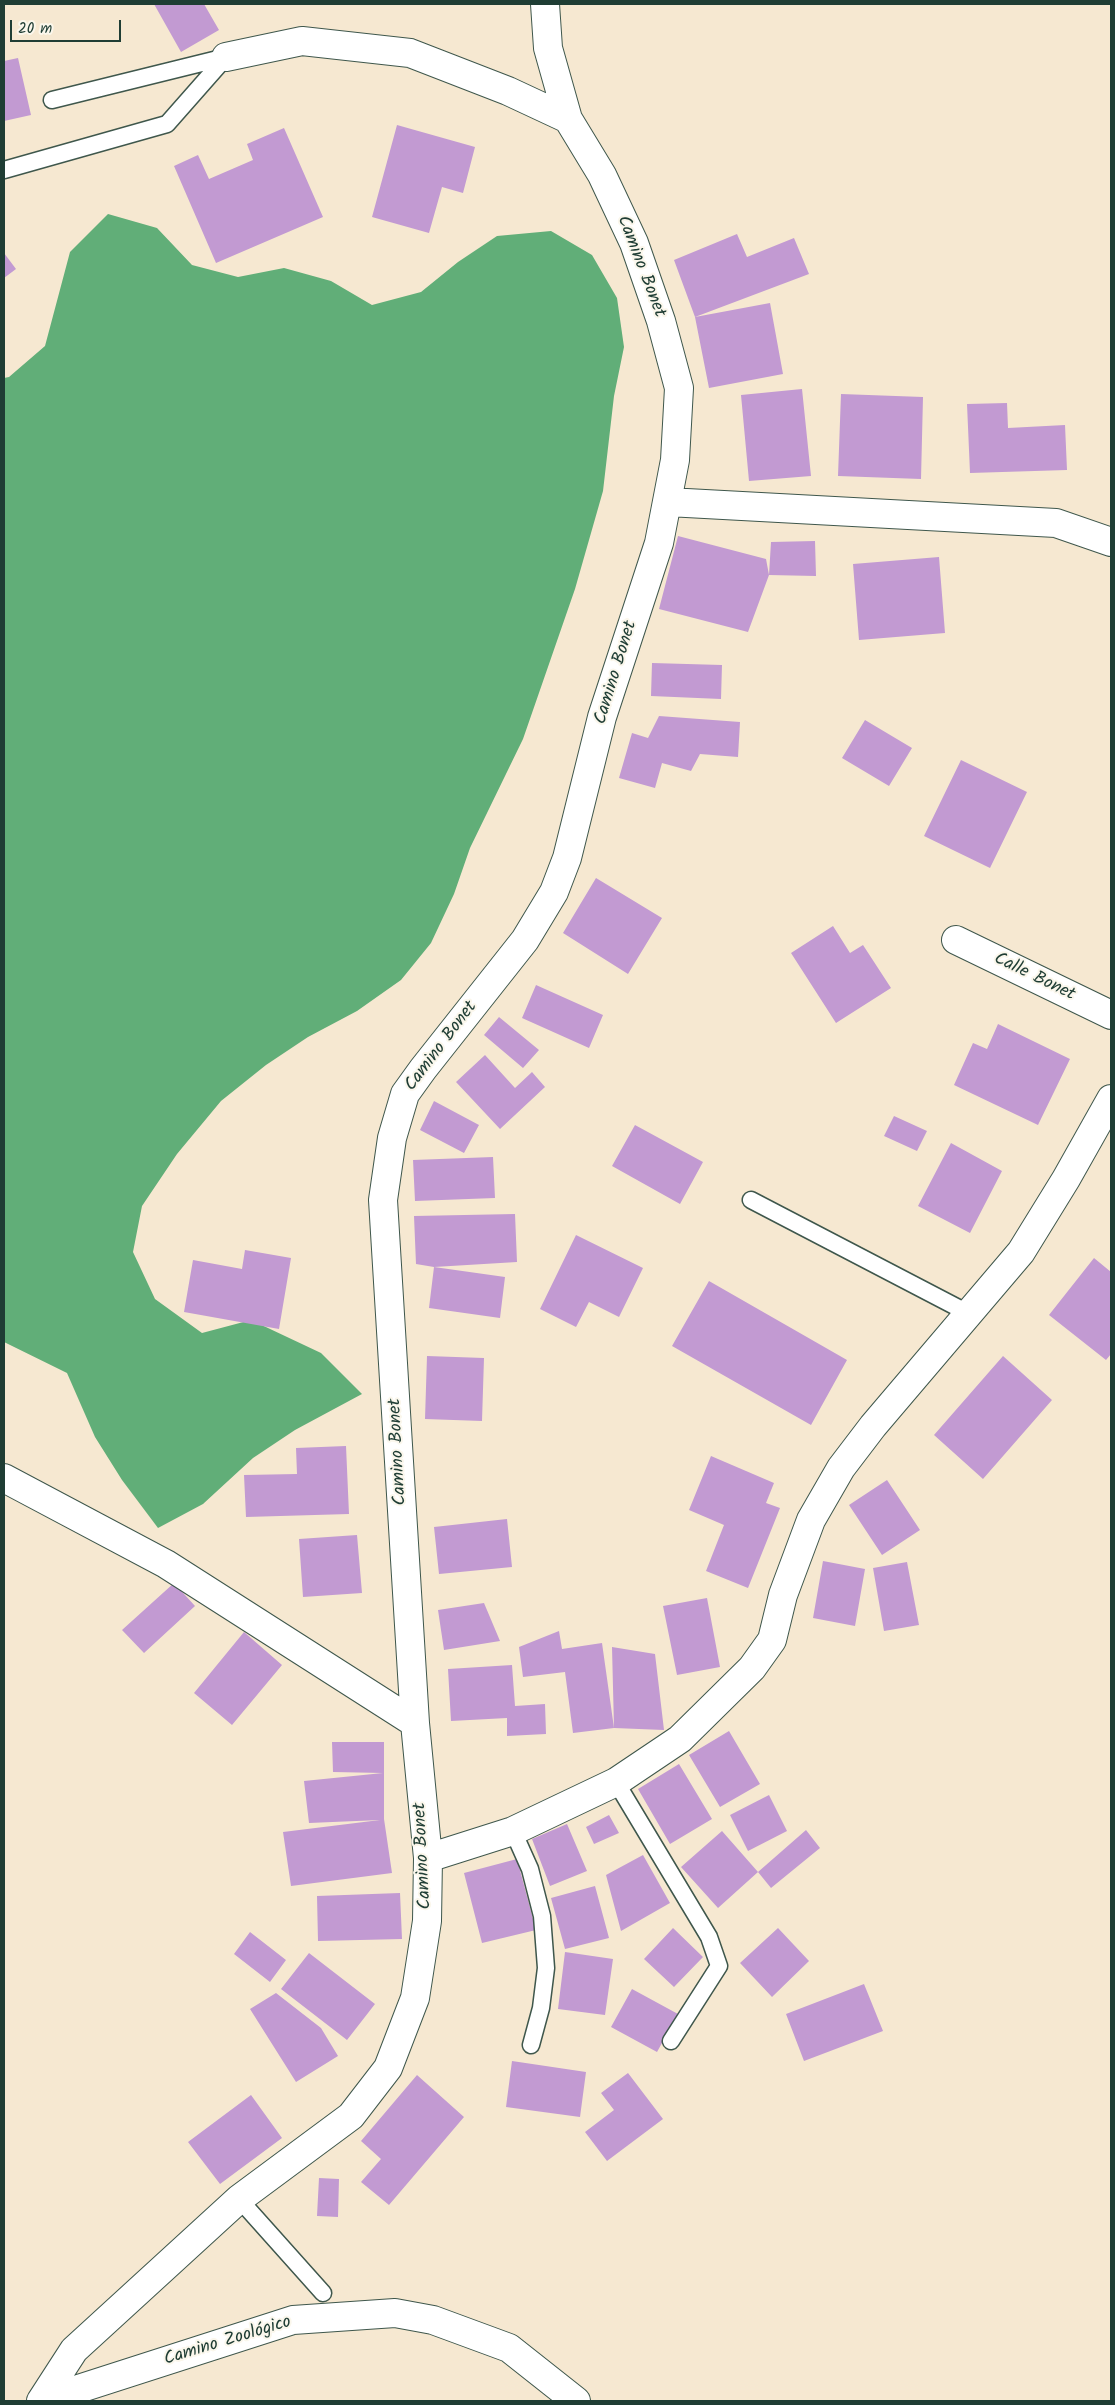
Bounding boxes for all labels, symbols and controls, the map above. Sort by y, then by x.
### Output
scale bar [12,10,124,42]
text: 20 m [18,17,52,41]
street label: Camino Bonet [611,213,669,321]
street label: Camino Bonet [591,619,643,727]
street label: Calle Bonet [990,949,1078,1007]
street label: Camino Bonet [401,998,483,1096]
street label: Camino Bonet [385,1398,413,1506]
street label: Camino Bonet [410,1802,438,1910]
street label: Camino Zoológico [162,2312,294,2372]

